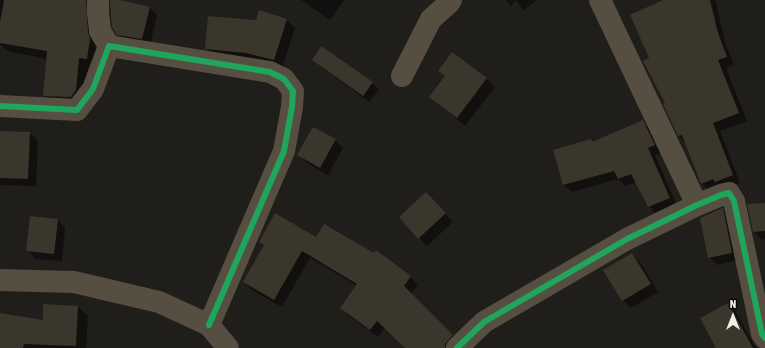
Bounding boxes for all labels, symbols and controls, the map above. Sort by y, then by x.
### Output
north arrow [713,296,753,336]
text: N [730,298,736,310]

